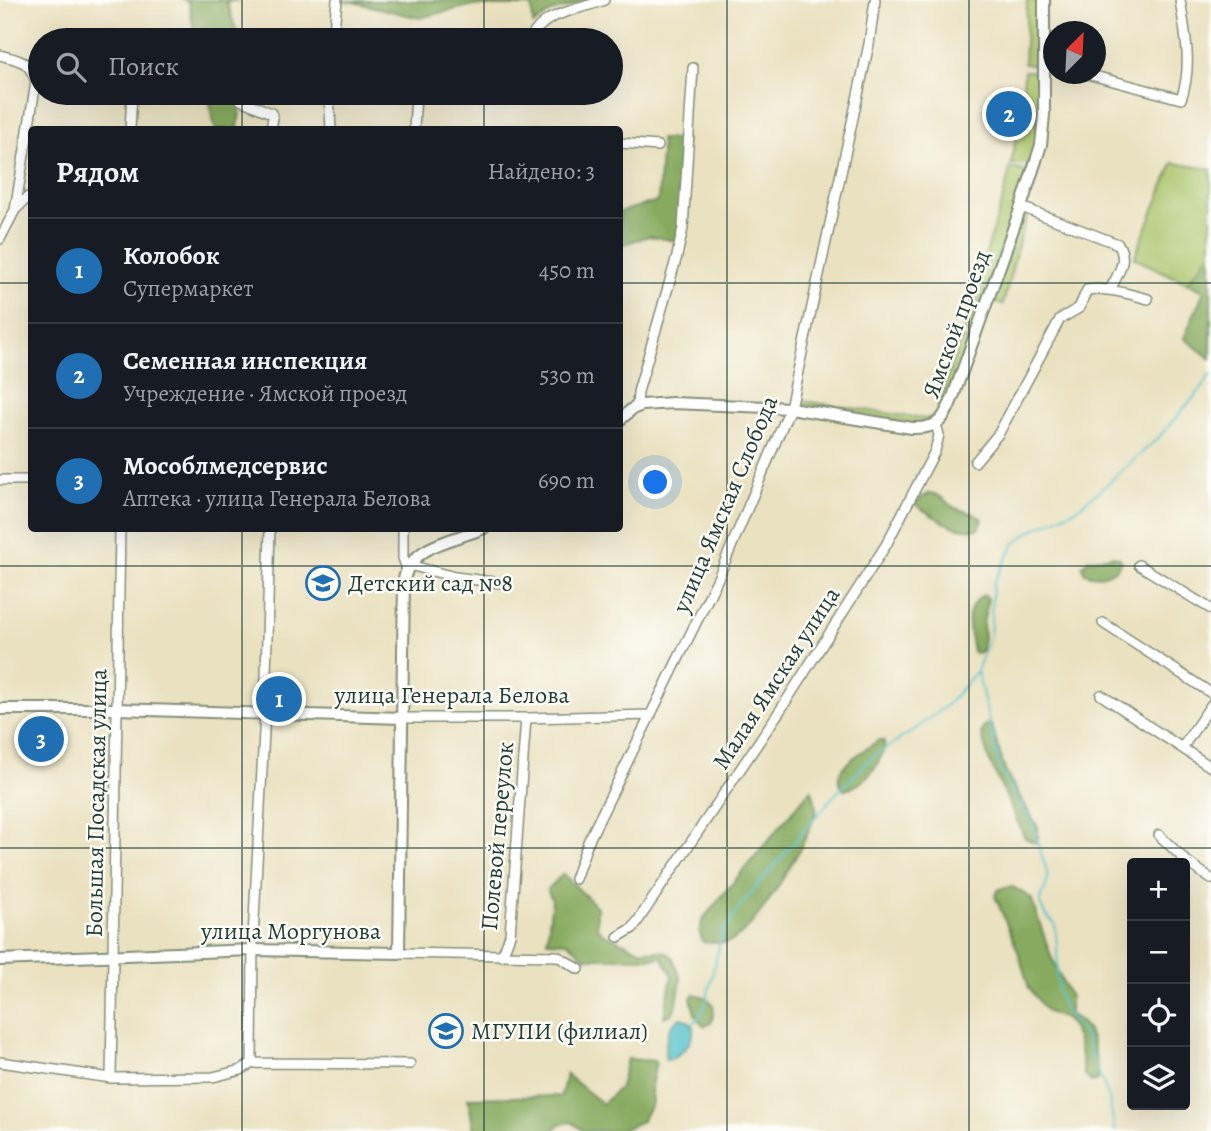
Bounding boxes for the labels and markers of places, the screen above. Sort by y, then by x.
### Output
pin: 2 [986,88,1032,140]
school or university icon: Детский сад №8 [304,564,342,602]
place label: Детский сад №8 [348,567,513,599]
pin: 1 [256,673,302,725]
pin: 3 [18,713,64,765]
school or university icon: МГУПИ (филиал) [427,1012,465,1050]
place label: МГУПИ (филиал) [471,1015,648,1047]

